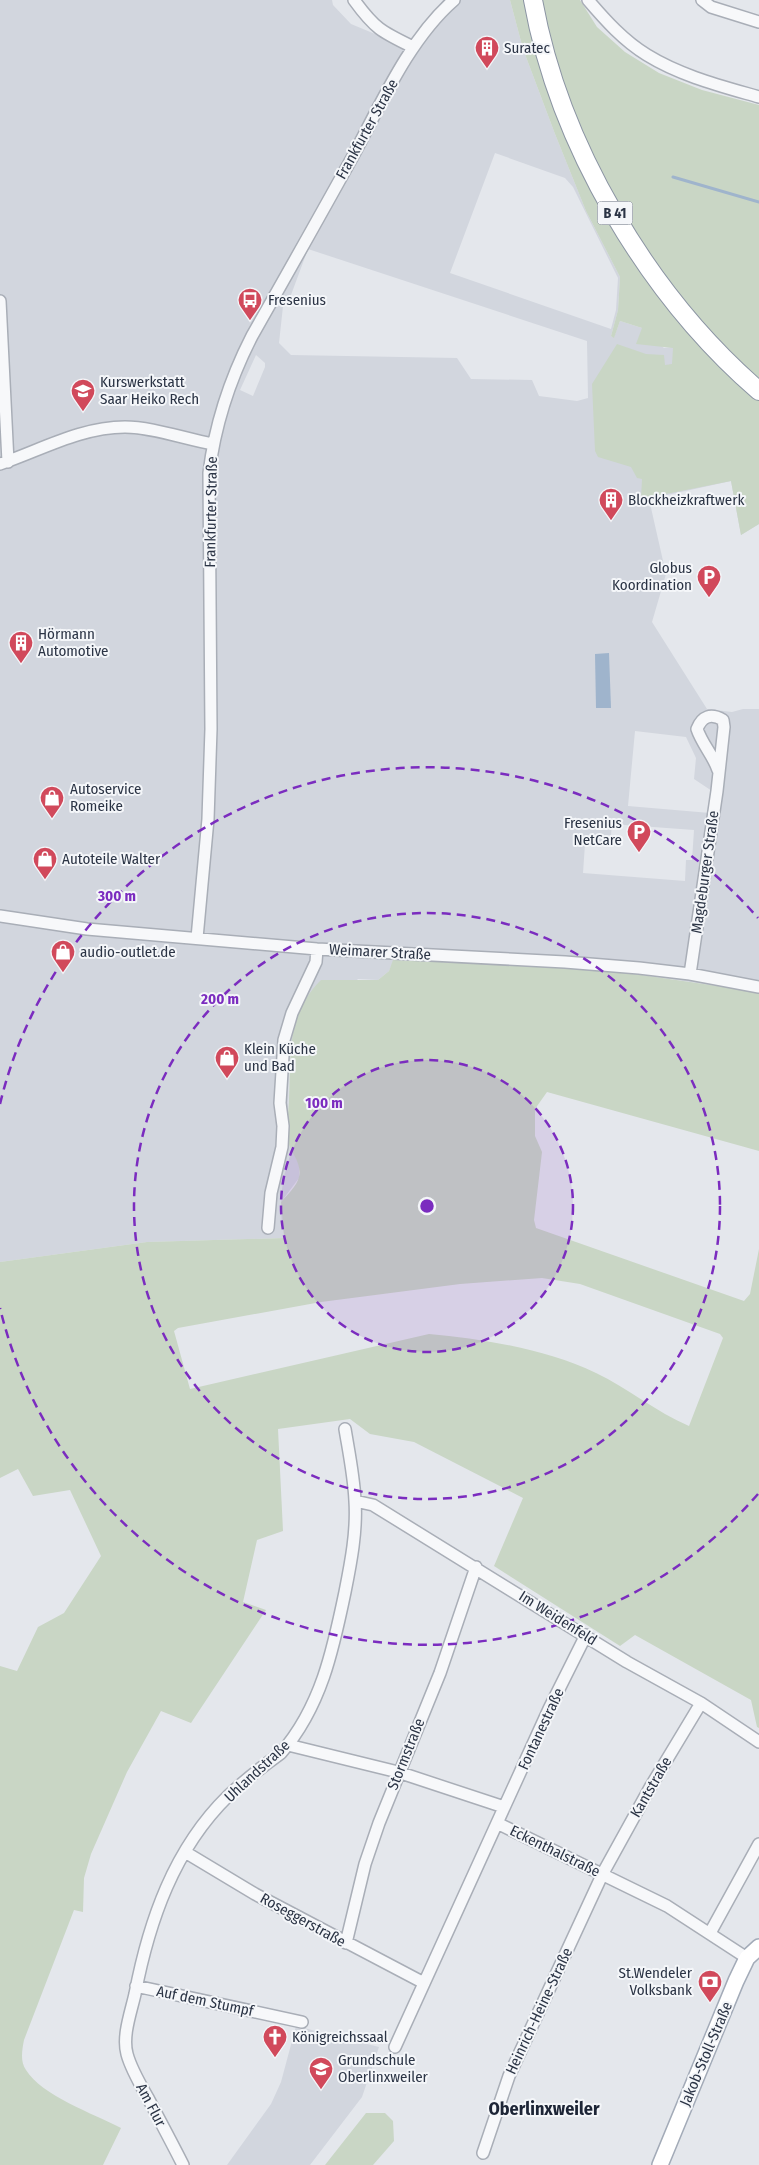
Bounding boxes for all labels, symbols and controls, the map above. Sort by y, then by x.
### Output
building icon: Suratec [474,35,500,69]
place label: Suratec [504,39,550,57]
street label: Frankfurter Straße [332,76,402,182]
road number: B 41 [598,202,632,224]
bus stop icon: Fresenius [237,287,263,321]
place label: Fresenius [268,291,326,309]
place label: Kurswerkstatt Saar Heiko Rech [100,373,199,408]
school or university icon: Kurswerkstatt Saar Heiko Rech [70,378,96,412]
street label: Frankfurter Straße [201,456,221,568]
building icon: Blockheizkraftwerk [598,487,624,521]
place label: Blockheizkraftwerk [628,491,744,509]
place label: Globus Koordination [612,559,692,594]
parking icon: Globus Koordination [696,564,722,598]
place label: Hörmann Automotive [38,625,108,660]
building icon: Hörmann Automotive [8,630,34,664]
place label: Autoservice Romeike [70,780,141,815]
shop icon: Autoservice Romeike [39,785,65,819]
street label: Magdeburger Straße [687,809,723,935]
place label: Fresenius NetCare [564,814,622,849]
parking icon: Fresenius NetCare [626,819,652,853]
shop icon: Autoteile Walter [32,846,58,880]
place label: Autoteile Walter [62,850,161,868]
text: 300 m [97,887,136,905]
shop icon: audio-outlet.de [50,939,76,973]
street label: Weimarer Straße [329,940,431,964]
place label: audio-outlet.de [80,943,176,961]
text: 200 m [200,990,239,1008]
place label: Klein Küche und Bad [244,1040,316,1075]
shop icon: Klein Küche und Bad [214,1045,240,1079]
text: 100 m [305,1094,343,1112]
centre of rings [418,1197,436,1215]
street label: Im Weidenfeld [516,1587,600,1649]
street label: Fontanestraße [514,1685,568,1773]
street label: Stormstraße [383,1716,429,1792]
street label: Uhlandstraße [221,1736,293,1806]
street label: Kantstraße [626,1754,676,1820]
street label: Eckenthalstraße [507,1821,603,1881]
street label: Roseggerstraße [257,1889,349,1951]
street label: Heinrich-Heine-Straße [502,1945,576,2077]
place label: St.Wendeler Volksbank [618,1964,693,1999]
bank icon: St.Wendeler Volksbank [697,1969,723,2003]
street label: Auf dem Stumpf [155,1982,257,2020]
street label: Jakob-Stoll-Straße [676,1999,736,2109]
church icon: Königreichssaal [262,2024,288,2058]
place label: Königreichssaal [292,2028,388,2046]
place label: Grundschule Oberlinxweiler [338,2051,429,2086]
school or university icon: Grundschule Oberlinxweiler [308,2056,334,2090]
street label: Am Flur [132,2080,170,2130]
district label: Oberlinxweiler [489,2098,600,2120]

